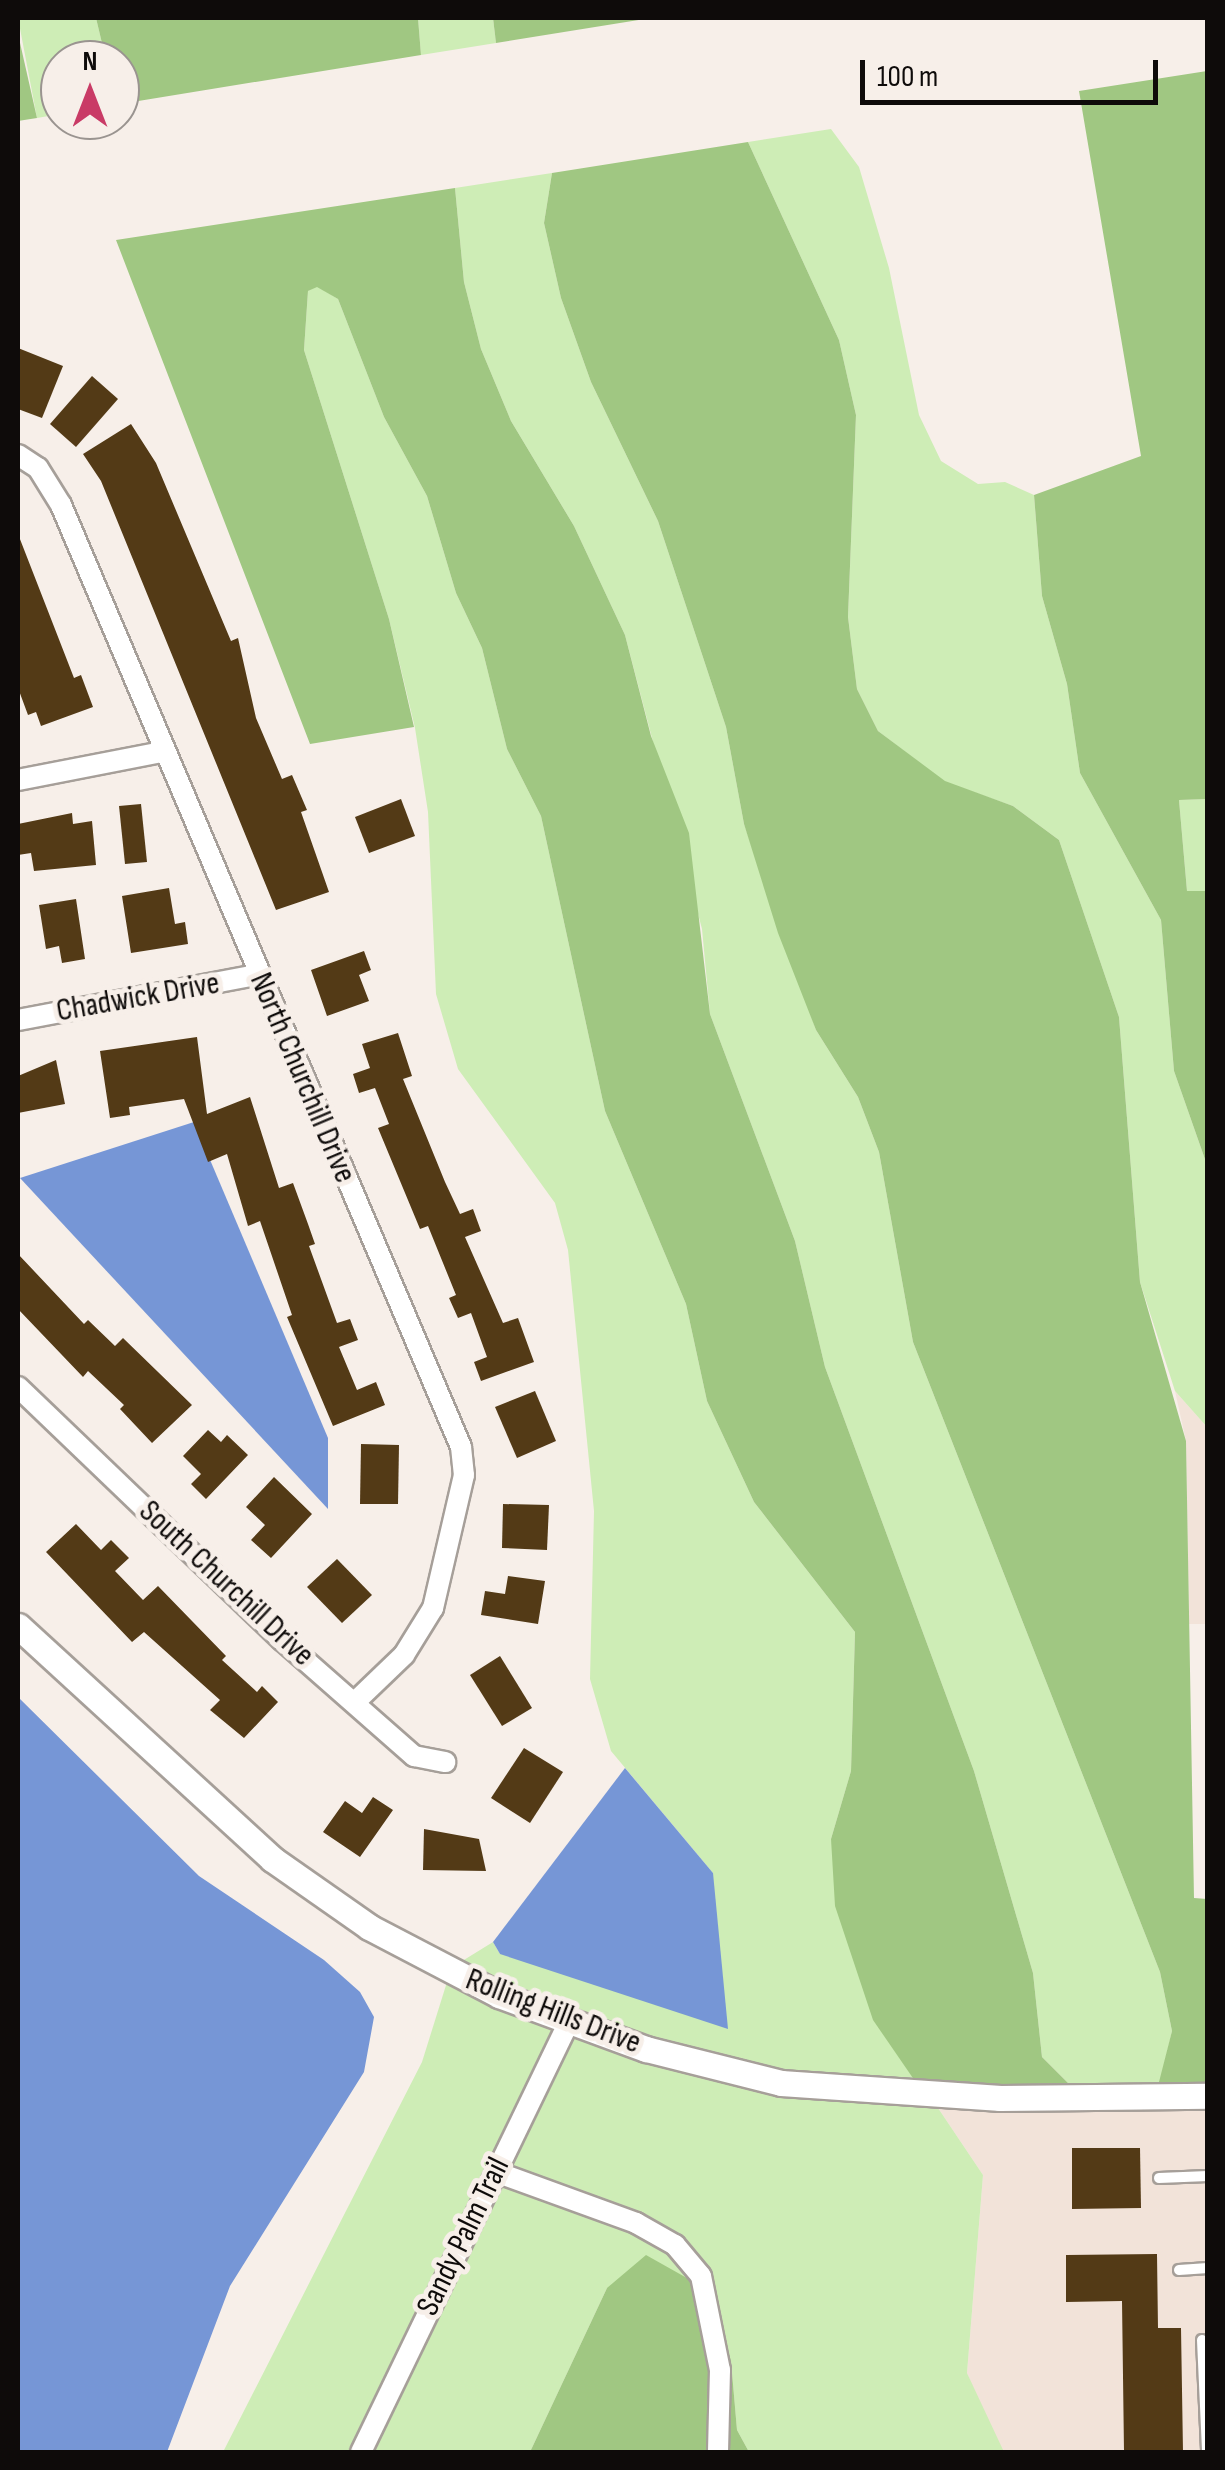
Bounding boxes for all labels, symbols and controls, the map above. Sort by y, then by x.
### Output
north arrow [40,40,140,140]
scale bar [865,40,1162,102]
text: N [83,45,97,78]
text: 100 m [877,59,938,95]
street label: Chadwick Drive [54,965,222,1031]
street label: North Churchill Drive [241,967,363,1189]
street label: South Churchill Drive [130,1493,322,1675]
street label: Rolling Hills Drive [460,1961,646,2063]
street label: Sandy Palm Trail [409,2152,519,2322]

